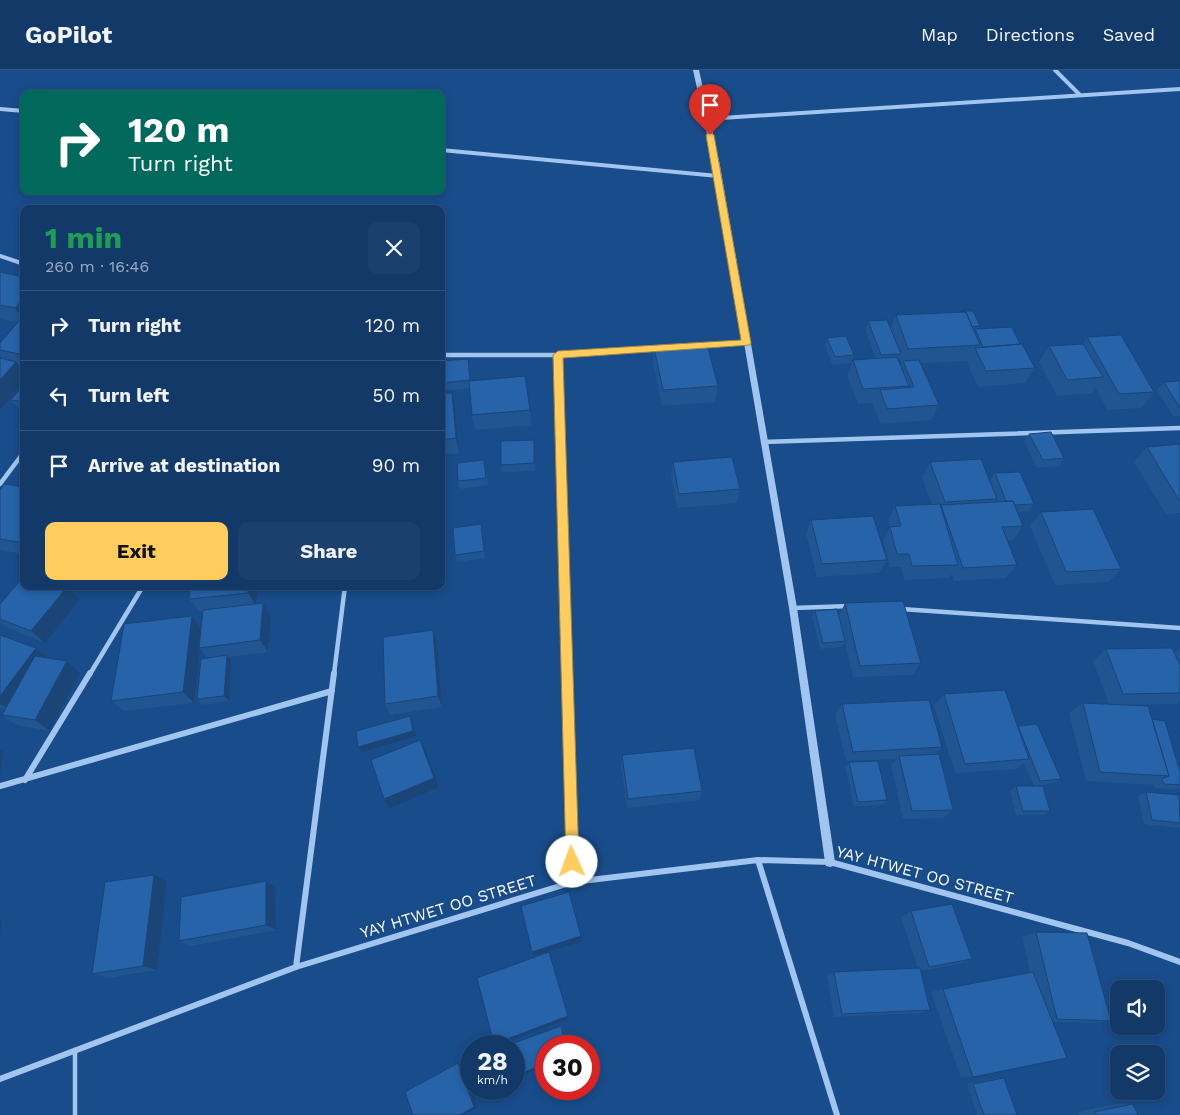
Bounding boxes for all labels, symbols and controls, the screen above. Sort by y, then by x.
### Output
text: GoPilot [25,21,112,49]
text: Map [921,24,958,45]
text: Directions [986,24,1075,45]
text: Saved [1103,24,1155,45]
pin [689,84,731,135]
icon: arrive [696,91,724,119]
text: 120 m [128,109,229,151]
icon: right [45,110,110,175]
text: Turn right [128,151,233,176]
text: 1 min [45,220,122,255]
button: close [368,222,420,274]
text: 260 m · 16:46 [45,257,149,276]
icon: right [45,312,73,340]
text: Turn right [88,314,181,337]
text: 120 m [365,314,420,337]
icon: left [45,382,73,410]
text: Turn left [88,384,169,407]
text: 50 m [373,384,420,407]
icon: arrive [45,452,73,480]
text: Arrive at destination [88,454,280,477]
text: 90 m [372,454,420,477]
button: Exit [45,522,228,580]
button: Share [238,522,420,580]
position arrow [545,835,597,887]
street label: YAY HTWET OO STREET [834,842,1016,907]
street label: YAY HTWET OO STREET [358,871,539,942]
map controls [1110,980,1165,1100]
button: sound [1110,980,1165,1035]
speed limit sign: 30 [535,1035,600,1100]
button: layers [1110,1045,1165,1100]
text: 28 [477,1047,508,1076]
text: km/h [477,1073,508,1087]

